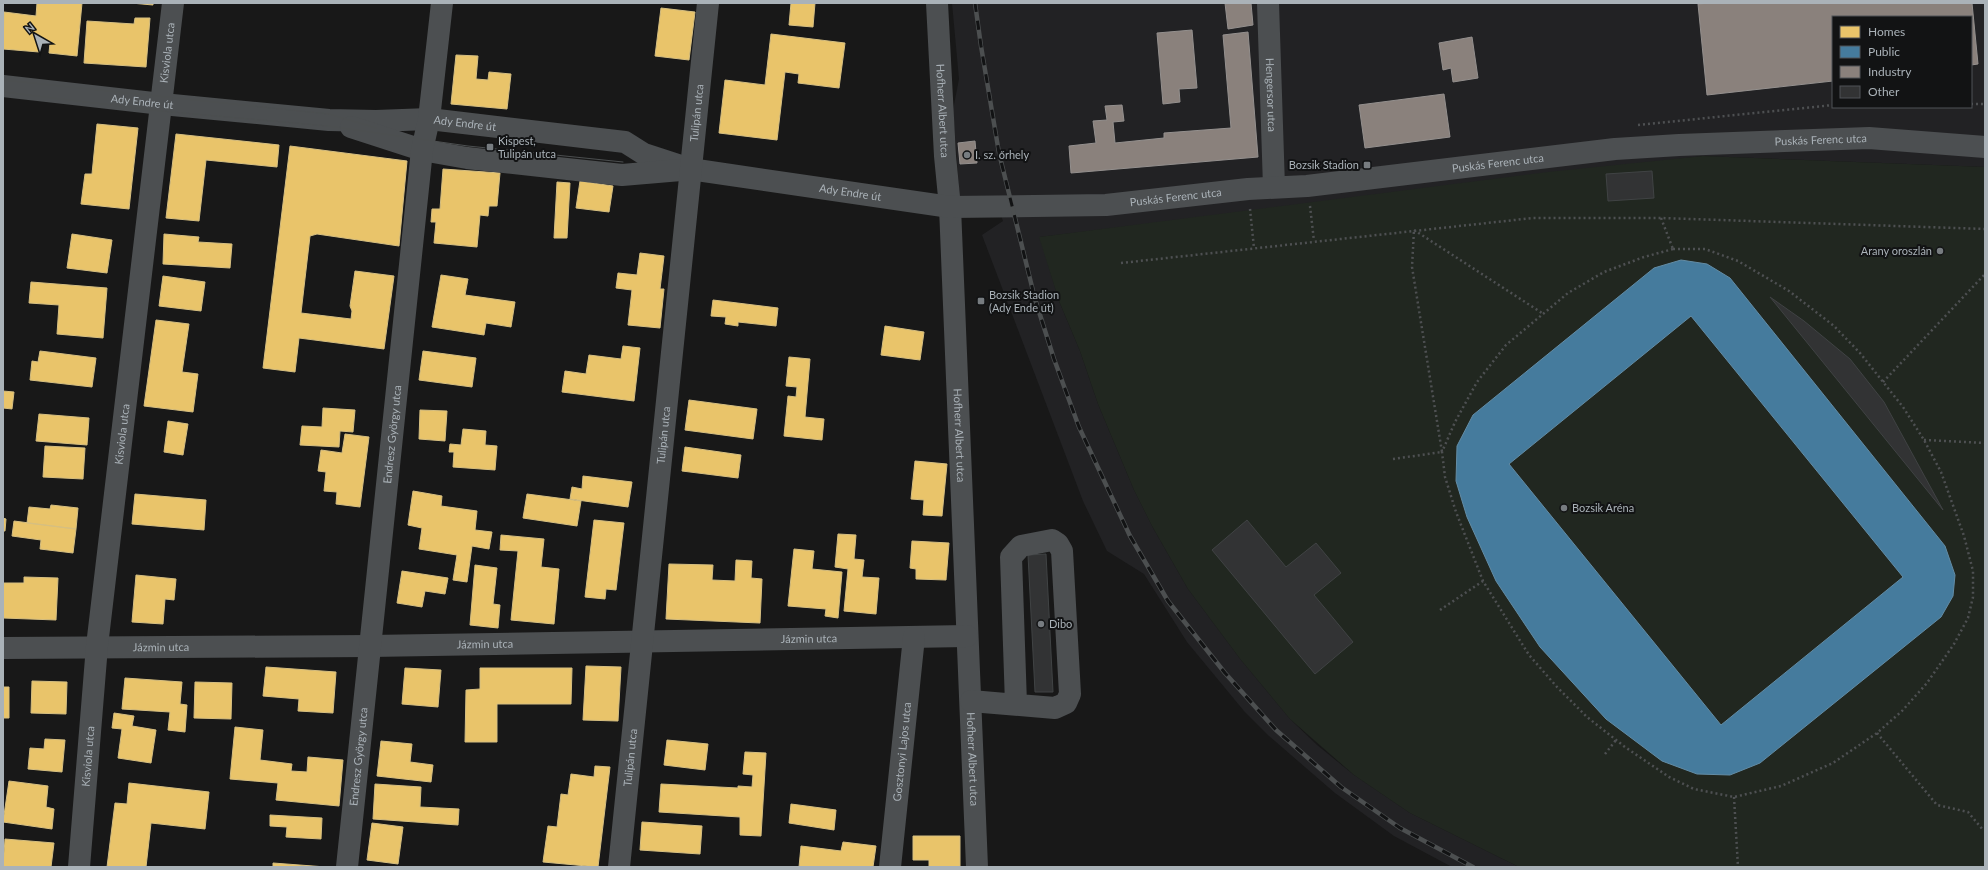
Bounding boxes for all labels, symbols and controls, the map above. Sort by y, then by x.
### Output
north arrow [16,16,56,56]
legend [1832,16,1972,108]
text: N [22,20,37,36]
street label: Kisviola utca [157,22,177,84]
text: Homes [1868,24,1905,39]
text: Public [1868,44,1900,59]
street label: Hengersor utca [1264,58,1279,132]
street label: Hofherr Albert utca [934,64,952,158]
text: Industry [1868,64,1912,79]
street label: Tulipán utca [687,83,706,143]
text: Other [1868,84,1900,99]
street label: Ady Endre út [110,91,174,111]
street label: Ady Endre út [433,113,497,133]
street label: Puskás Ferenc utca [1774,131,1867,147]
place label: Kispest, Tulipán utca [498,134,556,160]
marker: Kispest, Tulipán utca [485,142,495,152]
place label: I. sz. őrhely [975,148,1029,161]
marker: I. sz. őrhely [962,150,972,160]
street label: Puskás Ferenc utca [1451,151,1544,175]
place label: Bozsik Stadion [1289,158,1359,171]
marker: Bozsik Stadion [1362,160,1372,170]
street label: Ady Endre út [818,181,882,203]
street label: Puskás Ferenc utca [1129,185,1222,208]
place label: Arany oroszlán [1861,244,1932,257]
marker: Arany oroszlán [1935,246,1945,256]
place label: Bozsik Stadion (Ady Ende út) [989,288,1059,314]
marker: Bozsik Stadion (Ady Ende út) [976,296,986,306]
street label: Endresz György utca [380,384,403,484]
street label: Hofherr Albert utca [951,388,968,483]
street label: Kisviola utca [112,403,132,465]
street label: Tulipán utca [654,406,672,465]
place label: Bozsik Aréna [1572,501,1634,514]
marker: Bozsik Aréna [1559,503,1569,513]
place label: Dibo [1049,617,1072,630]
marker: Dibo [1036,619,1046,629]
street label: Jázmin utca [781,631,837,645]
street label: Jázmin utca [457,637,513,651]
street label: Jázmin utca [133,640,189,653]
street label: Gosztonyi Lajos utca [890,701,913,802]
street label: Endresz György utca [346,707,370,806]
street label: Hofherr Albert utca [965,712,982,806]
street label: Kisviola utca [79,725,96,787]
street label: Tulipán utca [620,728,639,787]

